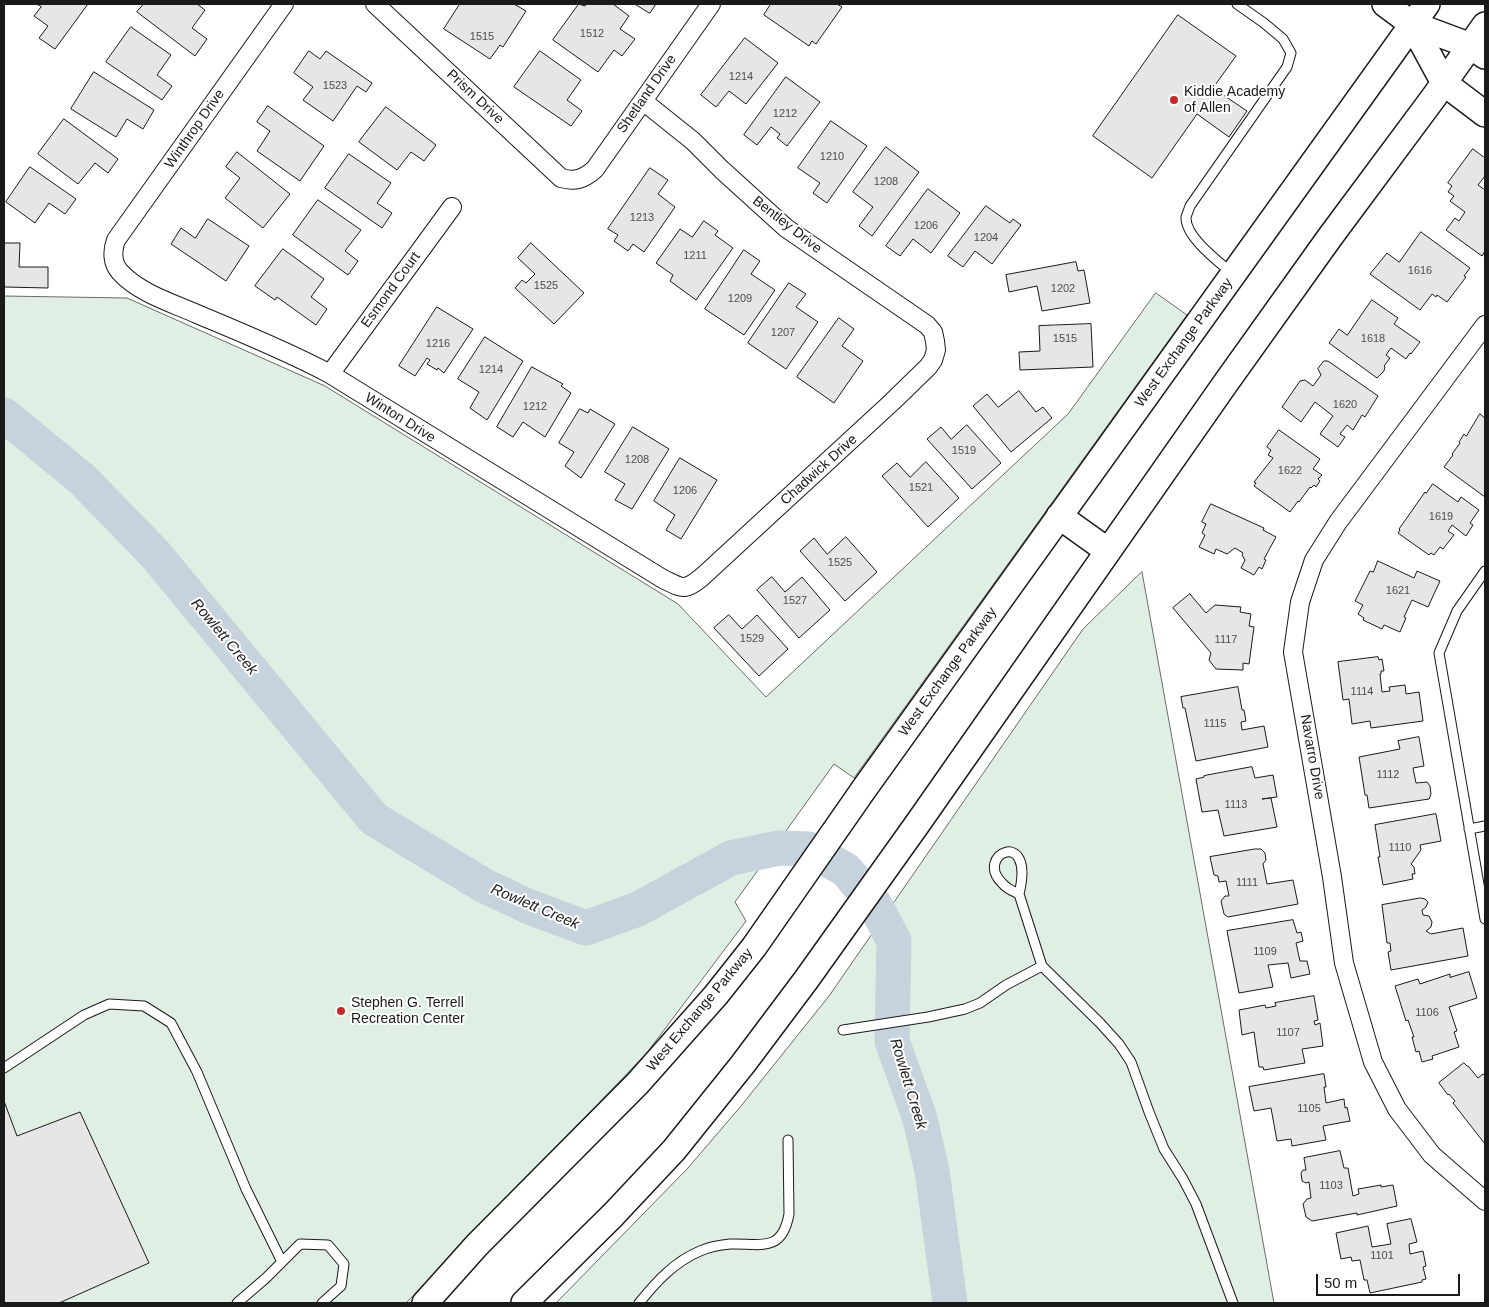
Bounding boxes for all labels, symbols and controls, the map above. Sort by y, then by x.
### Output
house number: 1512 [580,27,604,41]
house number: 1515 [470,30,494,44]
street label: Shetland Drive [614,52,680,136]
street label: Prism Drive [443,66,507,128]
house number: 1214 [729,70,753,84]
house number: 1523 [323,79,347,93]
place label: Kiddie Academy of Allen [1184,84,1285,116]
street label: Winthrop Drive [162,86,228,172]
marker: Kiddie Academy of Allen [1168,94,1180,106]
house number: 1212 [773,107,797,121]
house number: 1210 [820,150,844,164]
house number: 1208 [874,175,898,189]
street label: Bentley Drive [749,193,825,257]
house number: 1213 [630,211,654,225]
house number: 1206 [914,219,938,233]
house number: 1204 [974,231,998,245]
street label: Esmond Court [358,249,424,331]
house number: 1211 [683,249,707,263]
house number: 1616 [1408,264,1432,278]
street label: West Exchange Parkway [1132,275,1236,411]
house number: 1525 [534,279,558,293]
house number: 1202 [1051,282,1075,296]
house number: 1209 [728,292,752,306]
house number: 1207 [771,326,795,340]
house number: 1515 [1053,332,1077,346]
house number: 1618 [1361,332,1385,346]
house number: 1216 [426,337,450,351]
house number: 1214 [479,363,503,377]
street label: Winton Drive [362,390,438,446]
house number: 1620 [1333,398,1357,412]
house number: 1212 [523,400,547,414]
street label: Chadwick Drive [777,431,861,509]
house number: 1519 [952,444,976,458]
house number: 1208 [625,453,649,467]
house number: 1622 [1278,464,1302,478]
house number: 1521 [909,481,933,495]
house number: 1206 [673,484,697,498]
house number: 1619 [1429,510,1453,524]
house number: 1525 [828,556,852,570]
house number: 1621 [1386,584,1410,598]
house number: 1527 [783,594,807,608]
water label: Rowlett Creek [187,595,261,679]
street label: West Exchange Parkway [896,604,1000,740]
house number: 1529 [740,632,764,646]
house number: 1117 [1215,633,1237,647]
house number: 1114 [1351,685,1373,699]
street label: Navarro Drive [1296,713,1328,801]
house number: 1115 [1204,717,1226,731]
house number: 1112 [1377,768,1399,782]
house number: 1113 [1225,798,1247,812]
house number: 1110 [1389,841,1411,855]
house number: 1111 [1236,876,1258,890]
water label: Rowlett Creek [488,880,582,934]
street label: West Exchange Parkway [644,945,756,1075]
house number: 1109 [1253,945,1277,959]
place label: Stephen G. Terrell Recreation Center [351,995,465,1028]
marker: Stephen G. Terrell Recreation Center [335,1005,347,1017]
house number: 1106 [1415,1006,1439,1020]
house number: 1107 [1276,1026,1300,1040]
water label: Rowlett Creek [886,1036,930,1132]
house number: 1105 [1297,1102,1321,1116]
house number: 1103 [1319,1179,1343,1193]
house number: 1101 [1370,1249,1394,1263]
scale bar [1319,1264,1463,1296]
text: 50 m [1324,1274,1357,1291]

